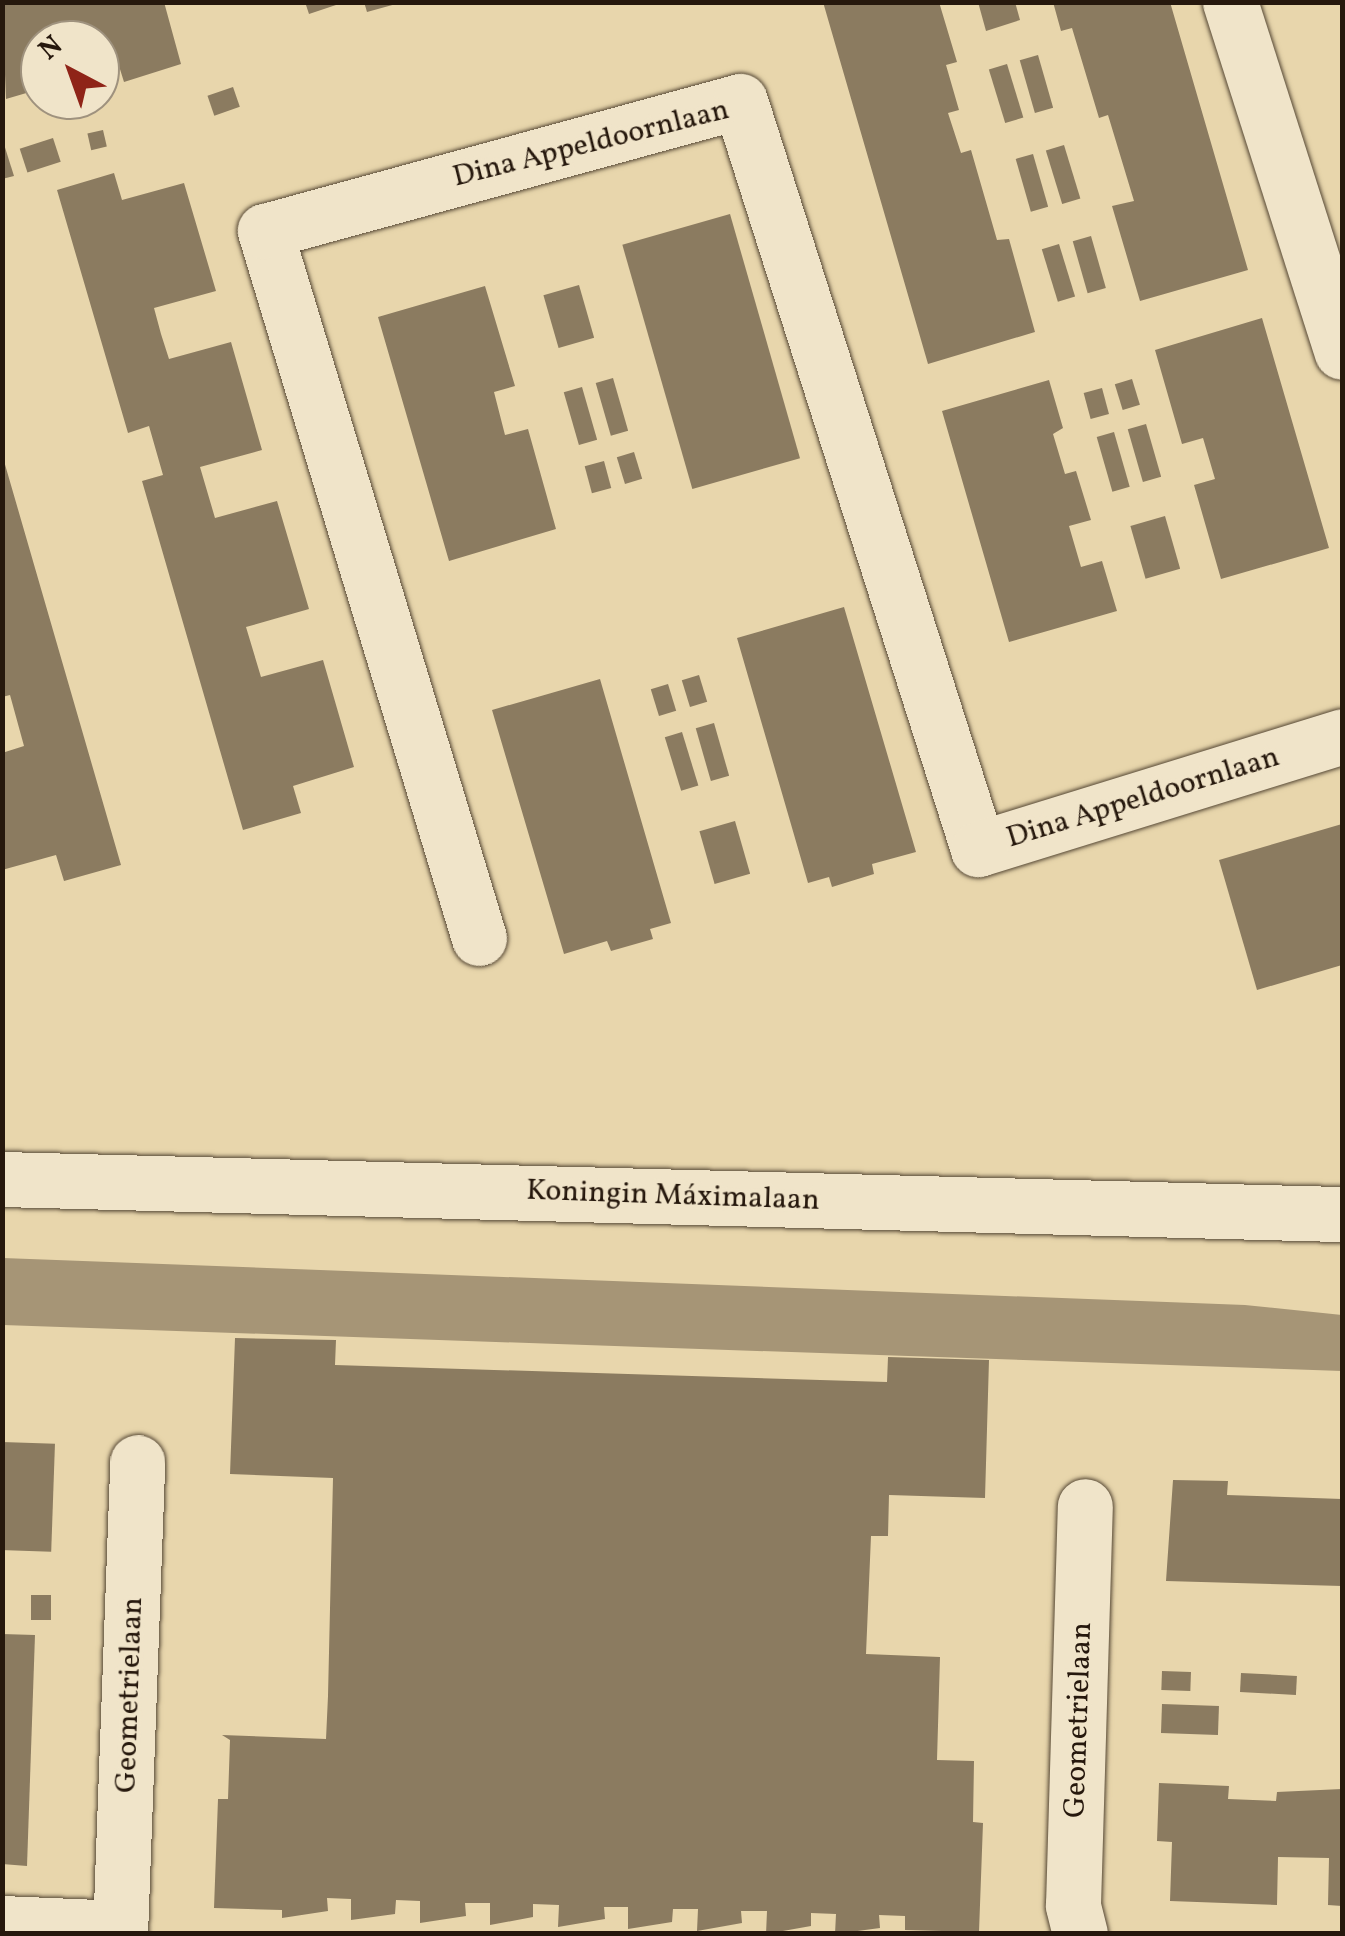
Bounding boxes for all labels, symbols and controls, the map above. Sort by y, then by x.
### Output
north arrow [20,20,120,120]
text: N [31,27,72,70]
street label: Dina Appeldoornlaan [449,92,733,196]
street label: Dina Appeldoornlaan [1002,739,1284,857]
street label: Koningin Máximalaan [526,1173,820,1219]
street label: Geometrielaan [109,1596,151,1794]
street label: Geometrielaan [1058,1621,1100,1819]

